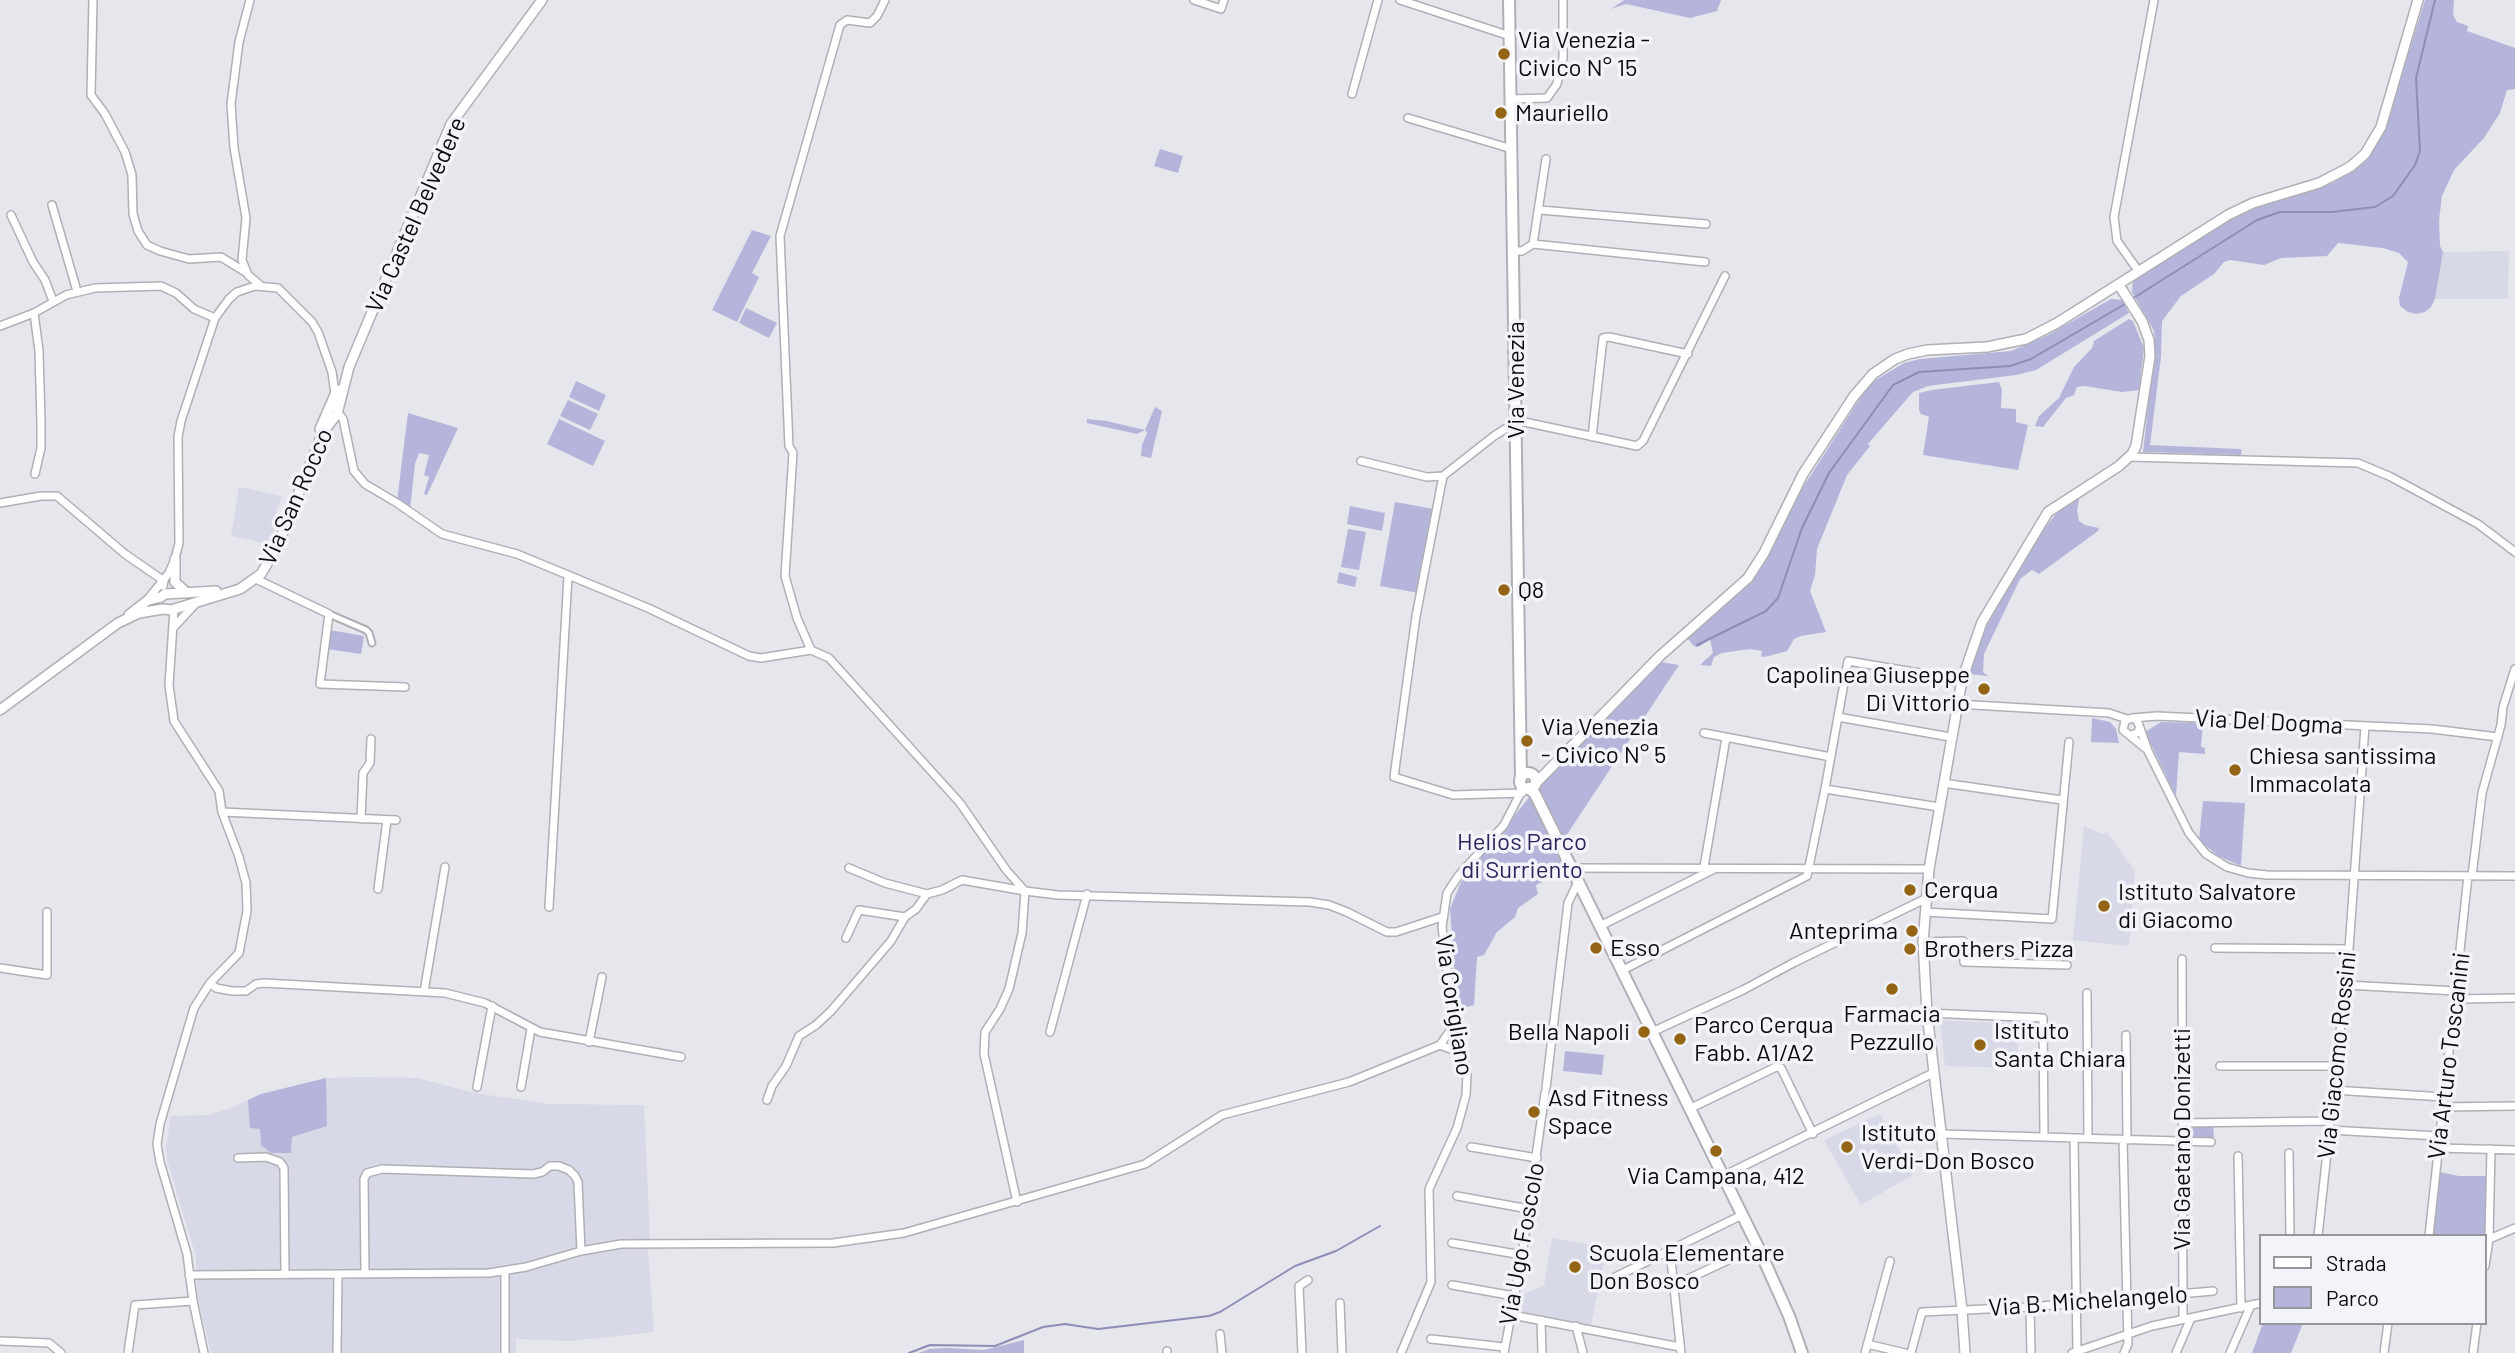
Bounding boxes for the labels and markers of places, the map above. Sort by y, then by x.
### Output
place label: Via Venezia - Civico N° 15 [1518,26,1650,82]
marker: Via Venezia - Civico N° 15 [1496,46,1512,62]
place label: Mauriello [1515,99,1609,127]
marker: Mauriello [1493,105,1509,121]
place label: Q8 [1518,576,1544,604]
marker: Q8 [1496,582,1512,598]
place label: Capolinea Giuseppe Di Vittorio [1766,661,1970,717]
marker: Capolinea Giuseppe Di Vittorio [1976,681,1992,697]
place label: Via Venezia - Civico N° 5 [1541,713,1666,769]
marker: Via Venezia - Civico N° 5 [1519,733,1535,749]
place label: Chiesa santissima Immacolata [2249,742,2436,798]
marker: Chiesa santissima Immacolata [2227,762,2243,778]
place label: Cerqua [1924,876,1998,904]
place label: Istituto Salvatore di Giacomo [2118,878,2296,934]
marker: Cerqua [1902,882,1918,898]
marker: Istituto Salvatore di Giacomo [2096,898,2112,914]
place label: Anteprima [1789,917,1898,945]
marker: Anteprima [1904,923,1920,939]
place label: Esso [1610,934,1660,962]
place label: Brothers Pizza [1924,935,2074,963]
marker: Esso [1588,940,1604,956]
marker: Brothers Pizza [1902,941,1918,957]
marker: Farmacia Pezzullo [1884,981,1900,997]
place label: Farmacia Pezzullo [1844,1000,1940,1056]
place label: Parco Cerqua Fabb. A1/A2 [1694,1011,1833,1067]
place label: Istituto Santa Chiara [1994,1017,2126,1073]
place label: Bella Napoli [1508,1018,1630,1046]
marker: Bella Napoli [1636,1024,1652,1040]
marker: Parco Cerqua Fabb. A1/A2 [1672,1031,1688,1047]
marker: Istituto Santa Chiara [1972,1037,1988,1053]
place label: Asd Fitness Space [1548,1084,1669,1140]
marker: Asd Fitness Space [1526,1104,1542,1120]
place label: Istituto Verdi-Don Bosco [1861,1119,2035,1175]
marker: Istituto Verdi-Don Bosco [1839,1139,1855,1155]
marker: Via Campana, 412 [1708,1143,1724,1159]
place label: Via Campana, 412 [1627,1162,1805,1190]
place label: Scuola Elementare Don Bosco [1589,1239,1785,1295]
marker: Scuola Elementare Don Bosco [1567,1259,1583,1275]

